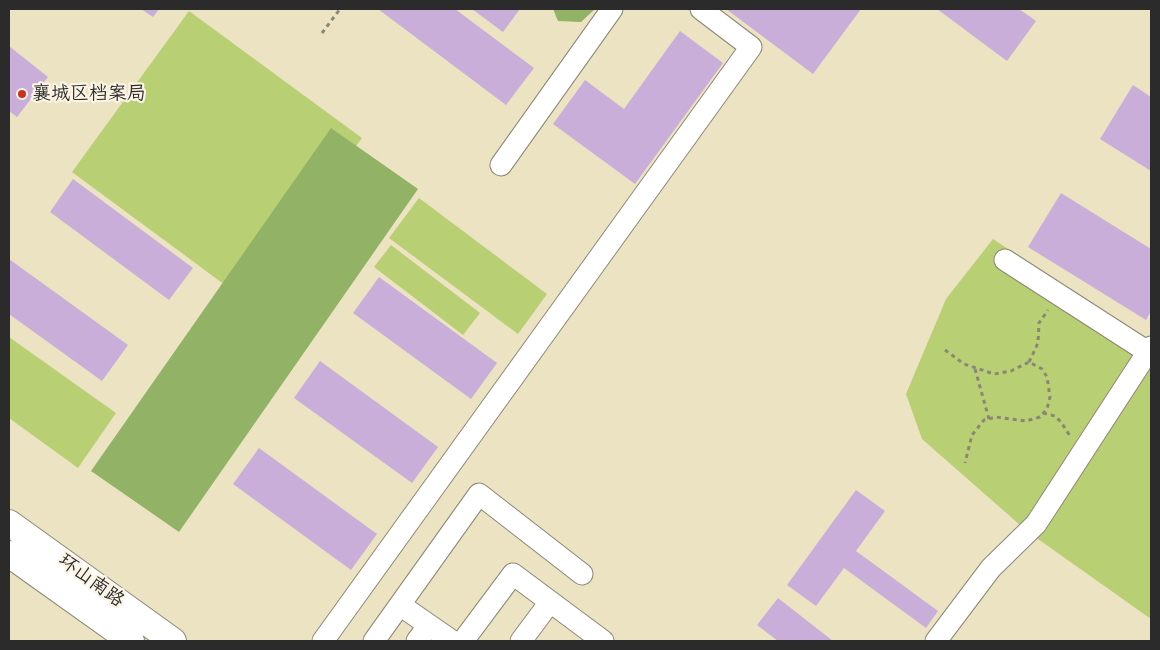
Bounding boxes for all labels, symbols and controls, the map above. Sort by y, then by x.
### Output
place label: 襄城区档案局 [32,83,146,105]
marker: 襄城区档案局 [16,88,28,100]
street label: 环山南路 [54,549,128,613]

